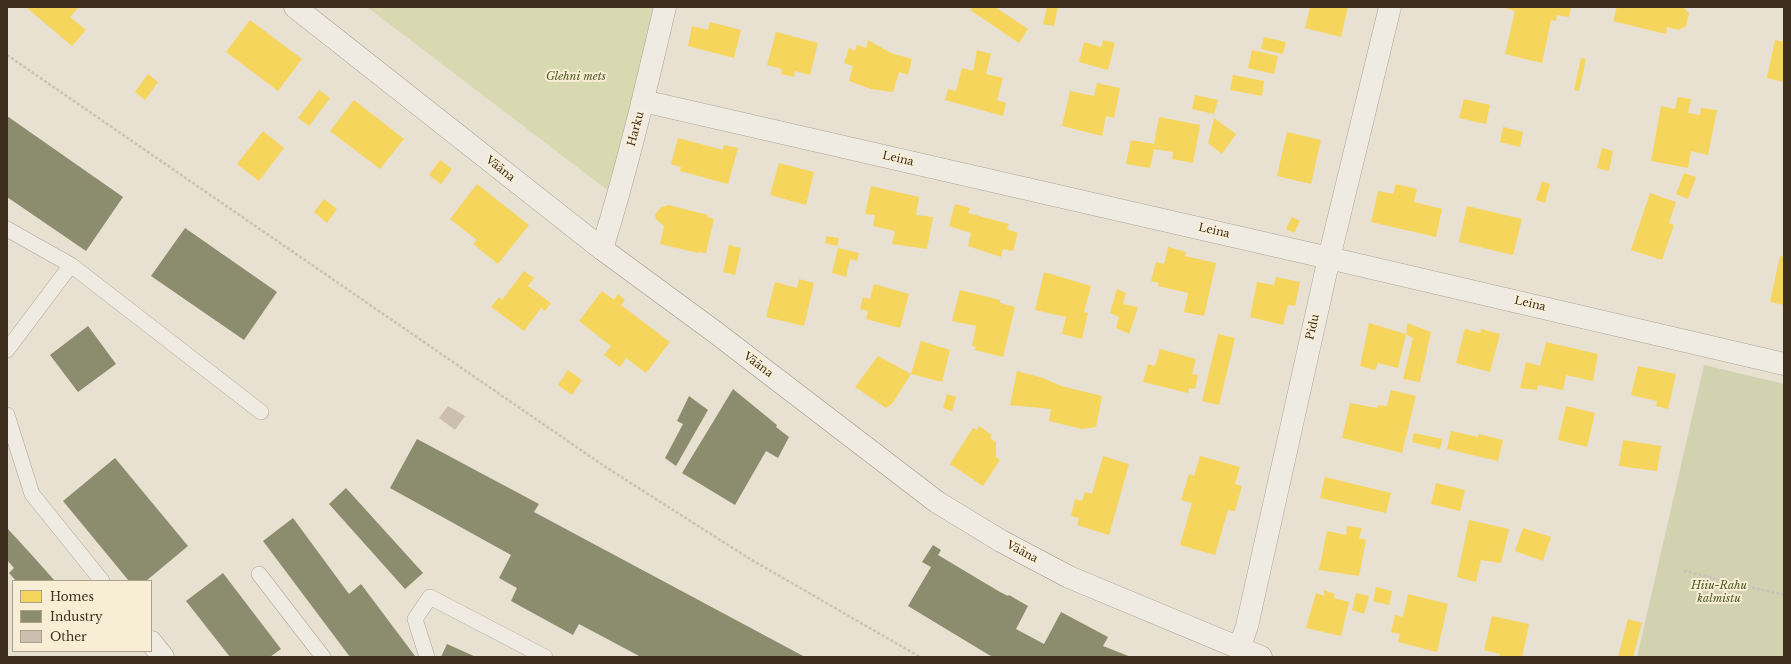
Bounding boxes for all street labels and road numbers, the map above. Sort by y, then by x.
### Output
street label: Harku [625,110,647,148]
street label: Leina [881,149,915,169]
street label: Vääna [483,153,517,185]
street label: Leina [1197,221,1231,241]
street label: Leina [1513,294,1547,314]
street label: Pidu [1304,313,1322,341]
street label: Vääna [741,350,775,380]
street label: Vääna [1004,538,1040,566]

